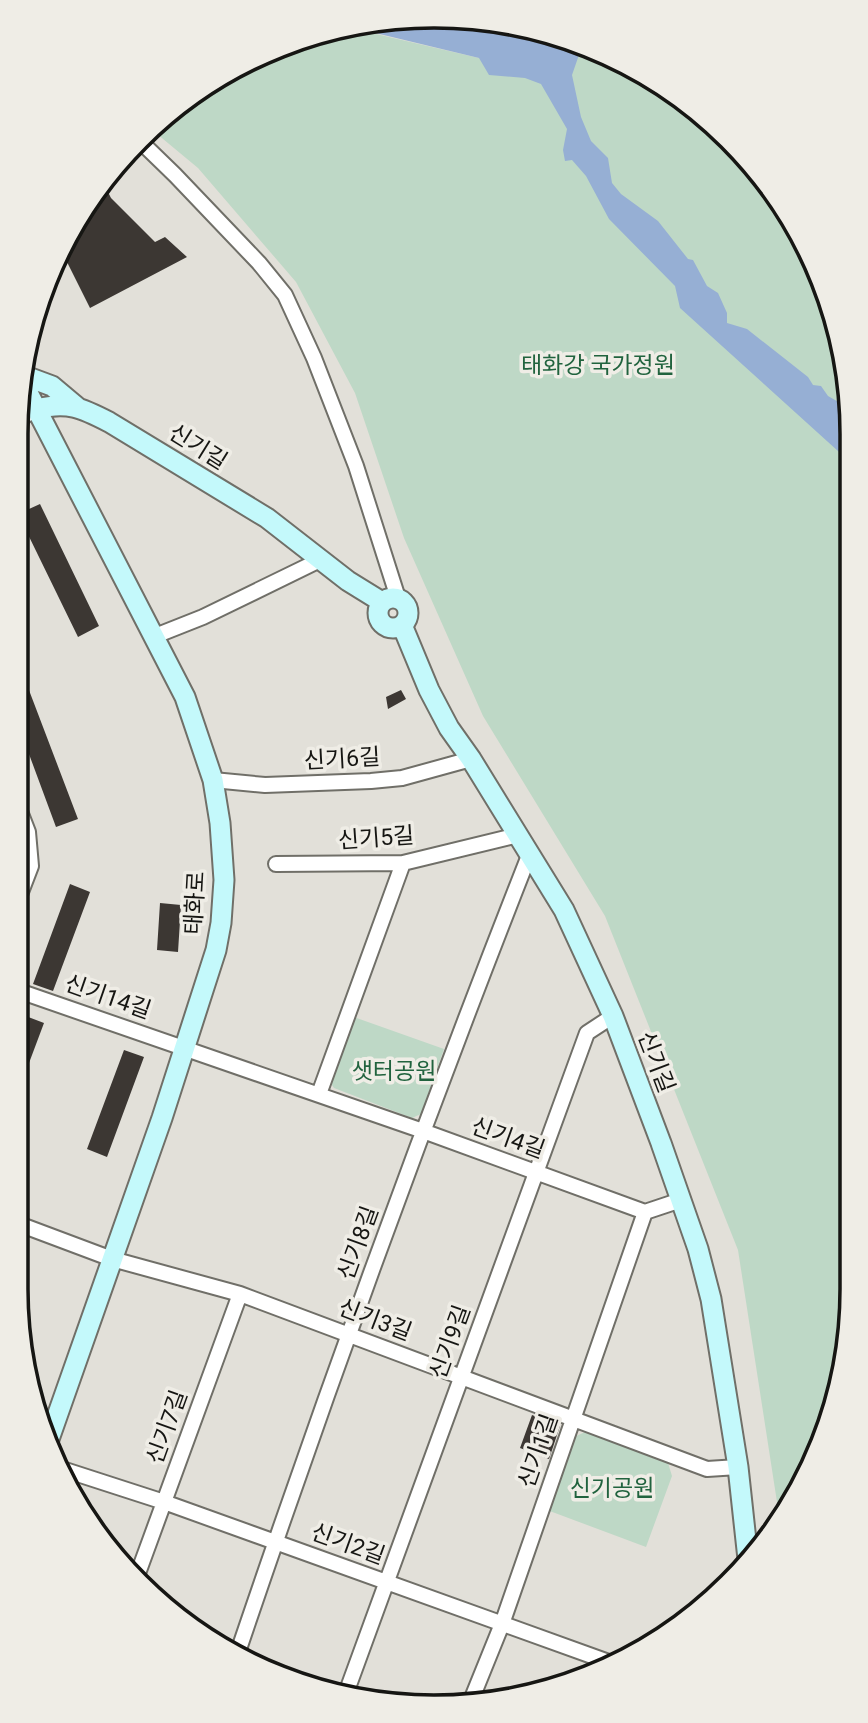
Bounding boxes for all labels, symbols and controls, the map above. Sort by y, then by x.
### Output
park label: 태화강 국가정원 [521,352,675,379]
street label: 신기길 [164,419,232,475]
street label: 신기6길 [303,744,381,774]
street label: 신기5길 [337,822,415,854]
street label: 태화로 [180,871,210,935]
street label: 신기14길 [61,970,155,1024]
street label: 신기길 [632,1028,680,1096]
park label: 샛터공원 [352,1058,436,1085]
street label: 신기4길 [467,1112,549,1164]
street label: 신기8길 [332,1202,384,1284]
street label: 신기3길 [334,1294,416,1346]
street label: 신기9길 [424,1301,476,1383]
street label: 신기7길 [141,1386,193,1468]
street label: 신기1길 [513,1410,563,1492]
park label: 신기공원 [570,1475,654,1502]
street label: 신기2길 [307,1518,389,1570]

